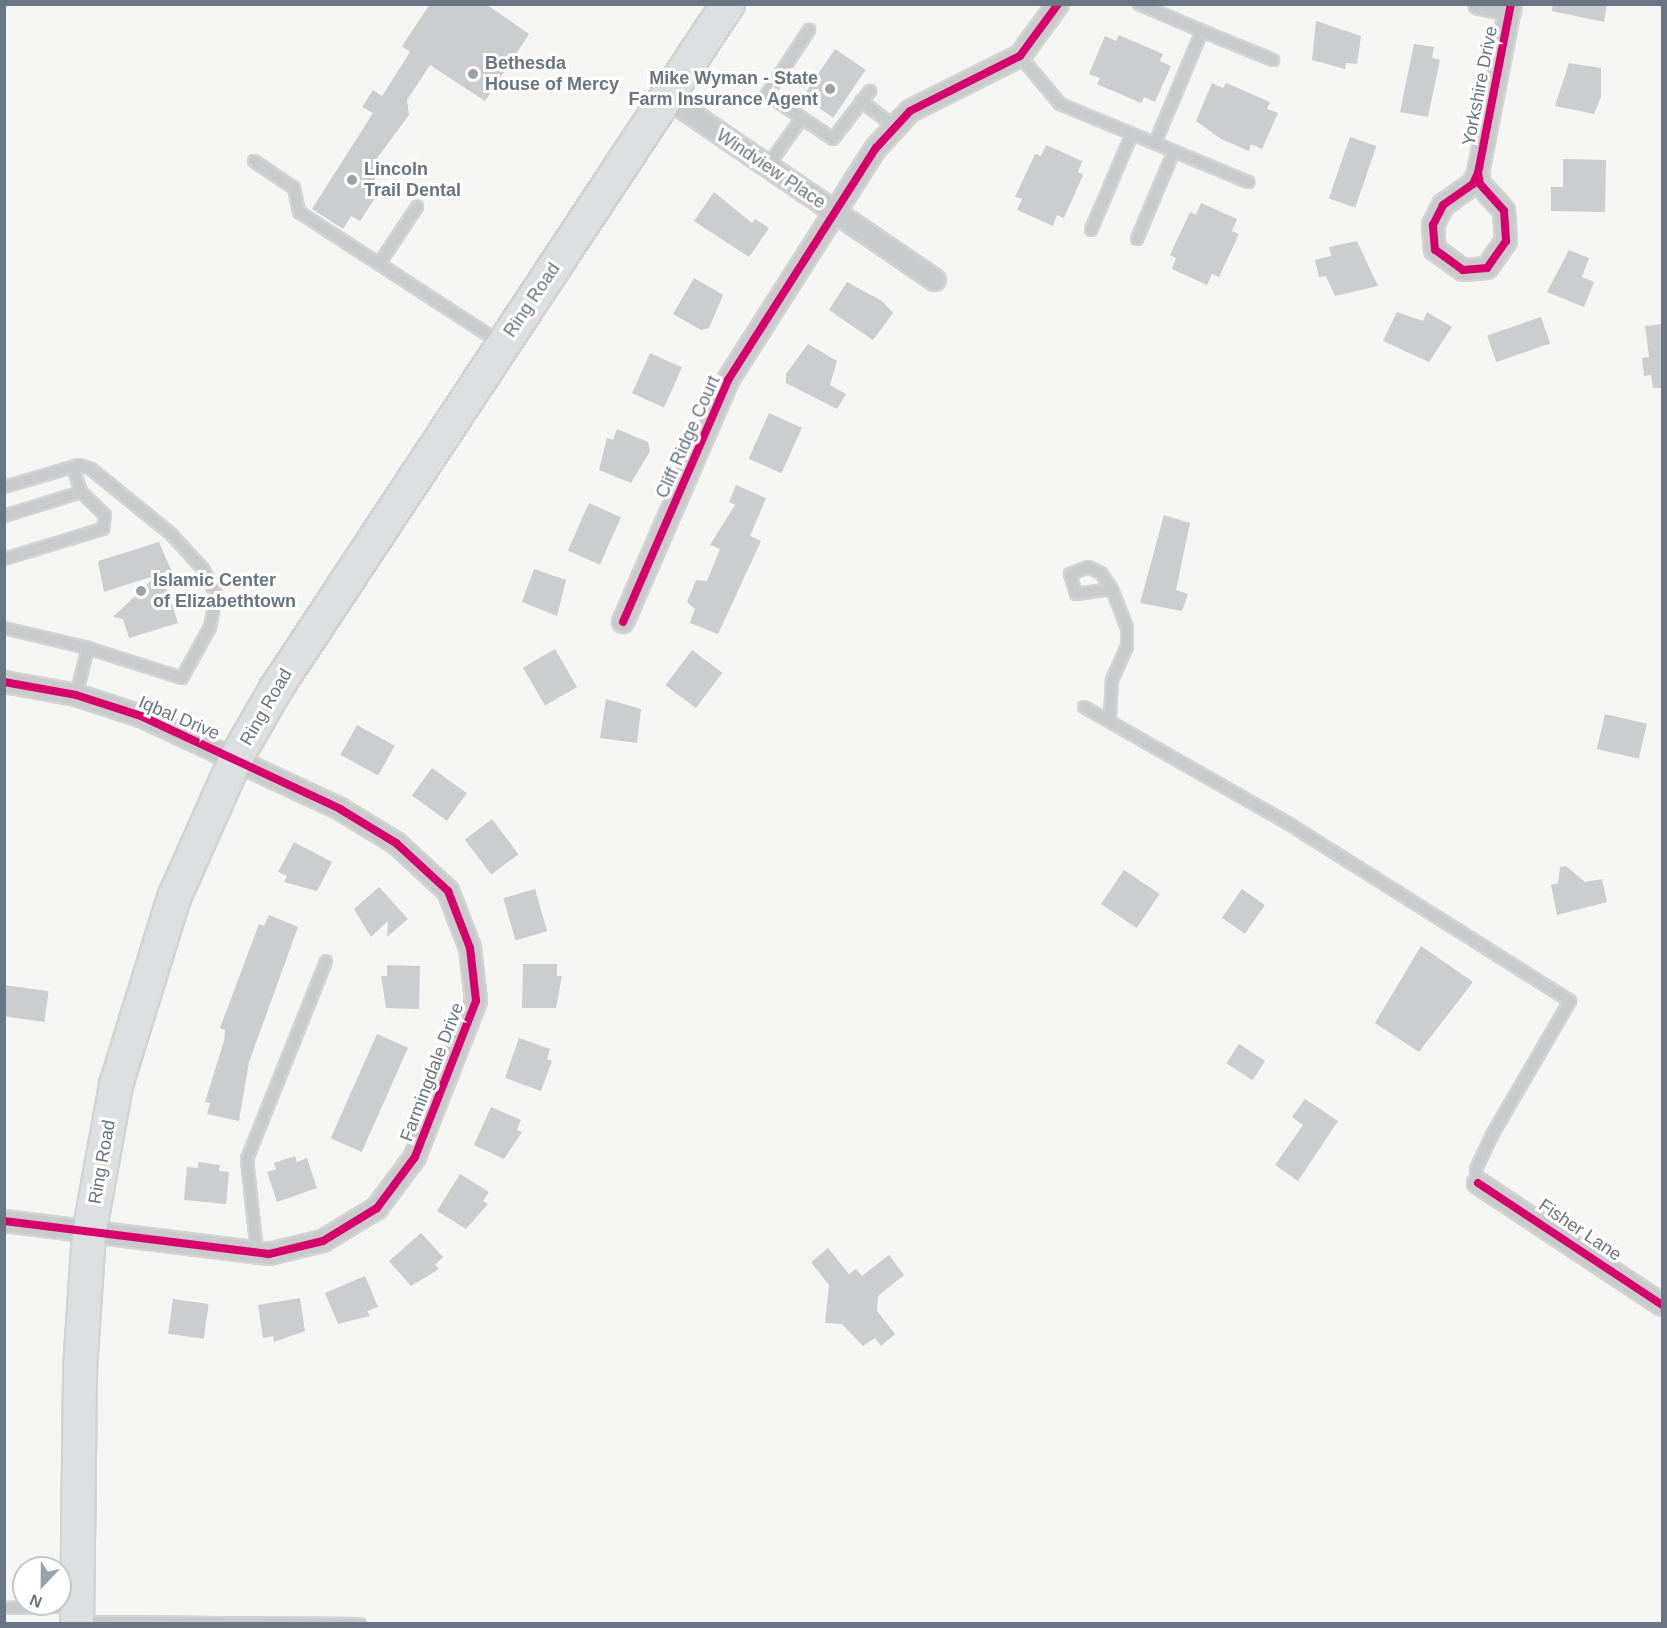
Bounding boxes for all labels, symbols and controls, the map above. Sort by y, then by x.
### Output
street label: Yorkshire Drive [1458,24,1502,148]
place label: Bethesda House of Mercy [485,53,619,96]
marker: Bethesda House of Mercy [466,67,480,81]
place label: Mike Wyman - State Farm Insurance Agent [628,68,818,110]
marker: Mike Wyman - State Farm Insurance Agent [823,82,837,96]
street label: Windview Place [712,125,830,213]
place label: Lincoln Trail Dental [364,159,461,201]
marker: Lincoln Trail Dental [345,173,359,187]
street label: Ring Road [499,259,565,341]
street label: Cliff Ridge Court [651,372,725,502]
place label: Islamic Center of Elizabethtown [153,570,296,612]
marker: Islamic Center of Elizabethtown [134,584,148,598]
street label: Ring Road [235,665,297,749]
street label: Iqbal Drive [135,691,223,745]
street label: Farmingdale Drive [396,999,468,1145]
street label: Ring Road [84,1118,120,1206]
street label: Fisher Lane [1535,1194,1625,1266]
north arrow [12,1556,72,1616]
text: N [27,1591,44,1611]

